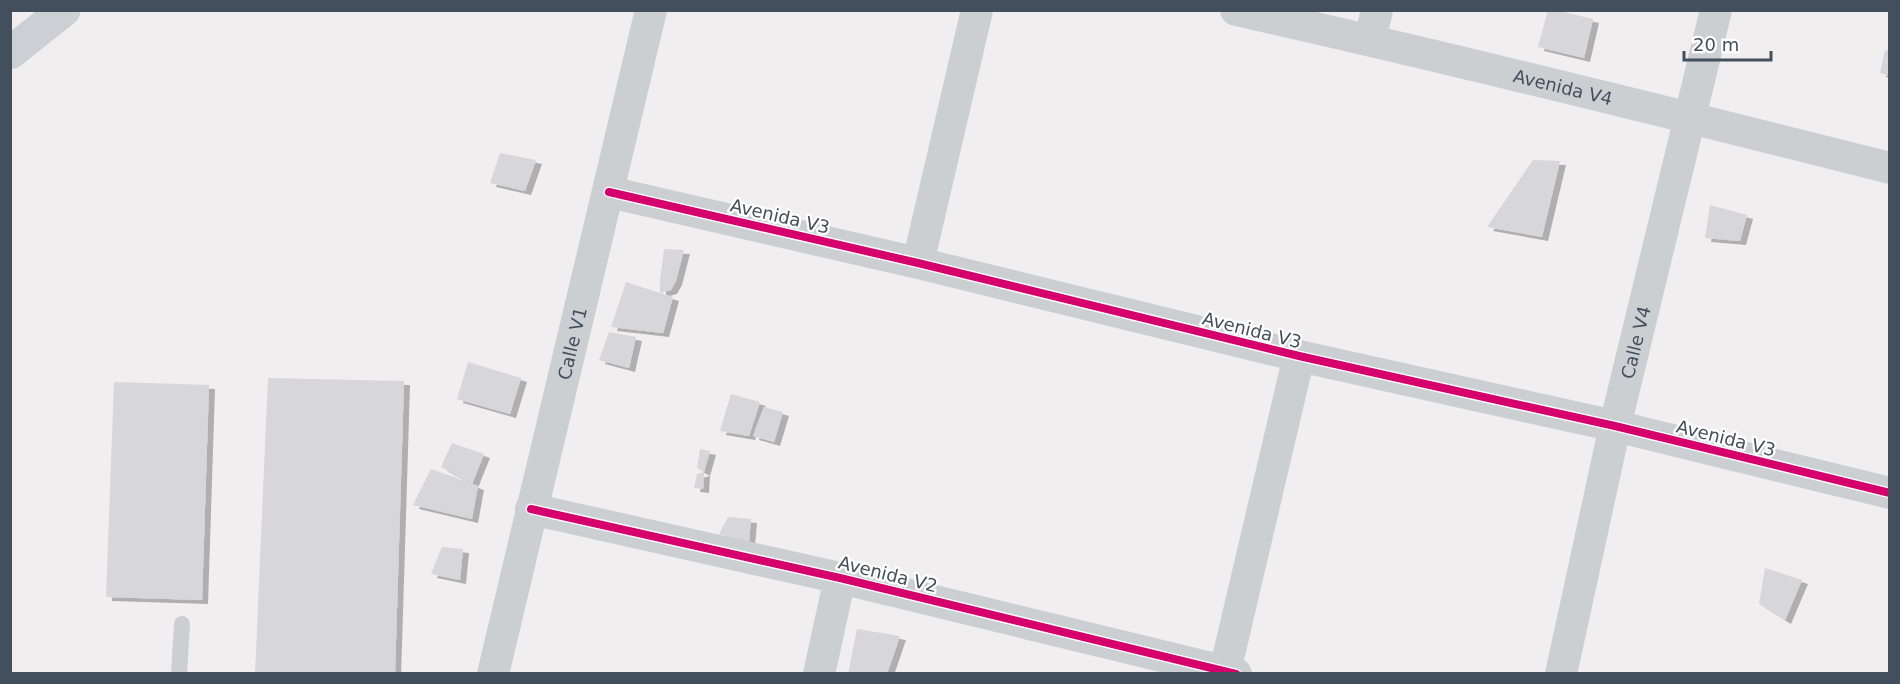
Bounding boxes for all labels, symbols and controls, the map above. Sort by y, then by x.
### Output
scale bar [1684,24,1771,62]
text: 20 m [1693,34,1739,55]
street label: Avenida V4 [1511,65,1615,109]
street label: Avenida V3 [728,194,832,238]
street label: Calle V4 [1616,304,1654,381]
street label: Calle V1 [553,305,591,382]
street label: Avenida V3 [1200,308,1304,352]
street label: Avenida V3 [1674,416,1778,460]
street label: Avenida V2 [836,552,940,596]

